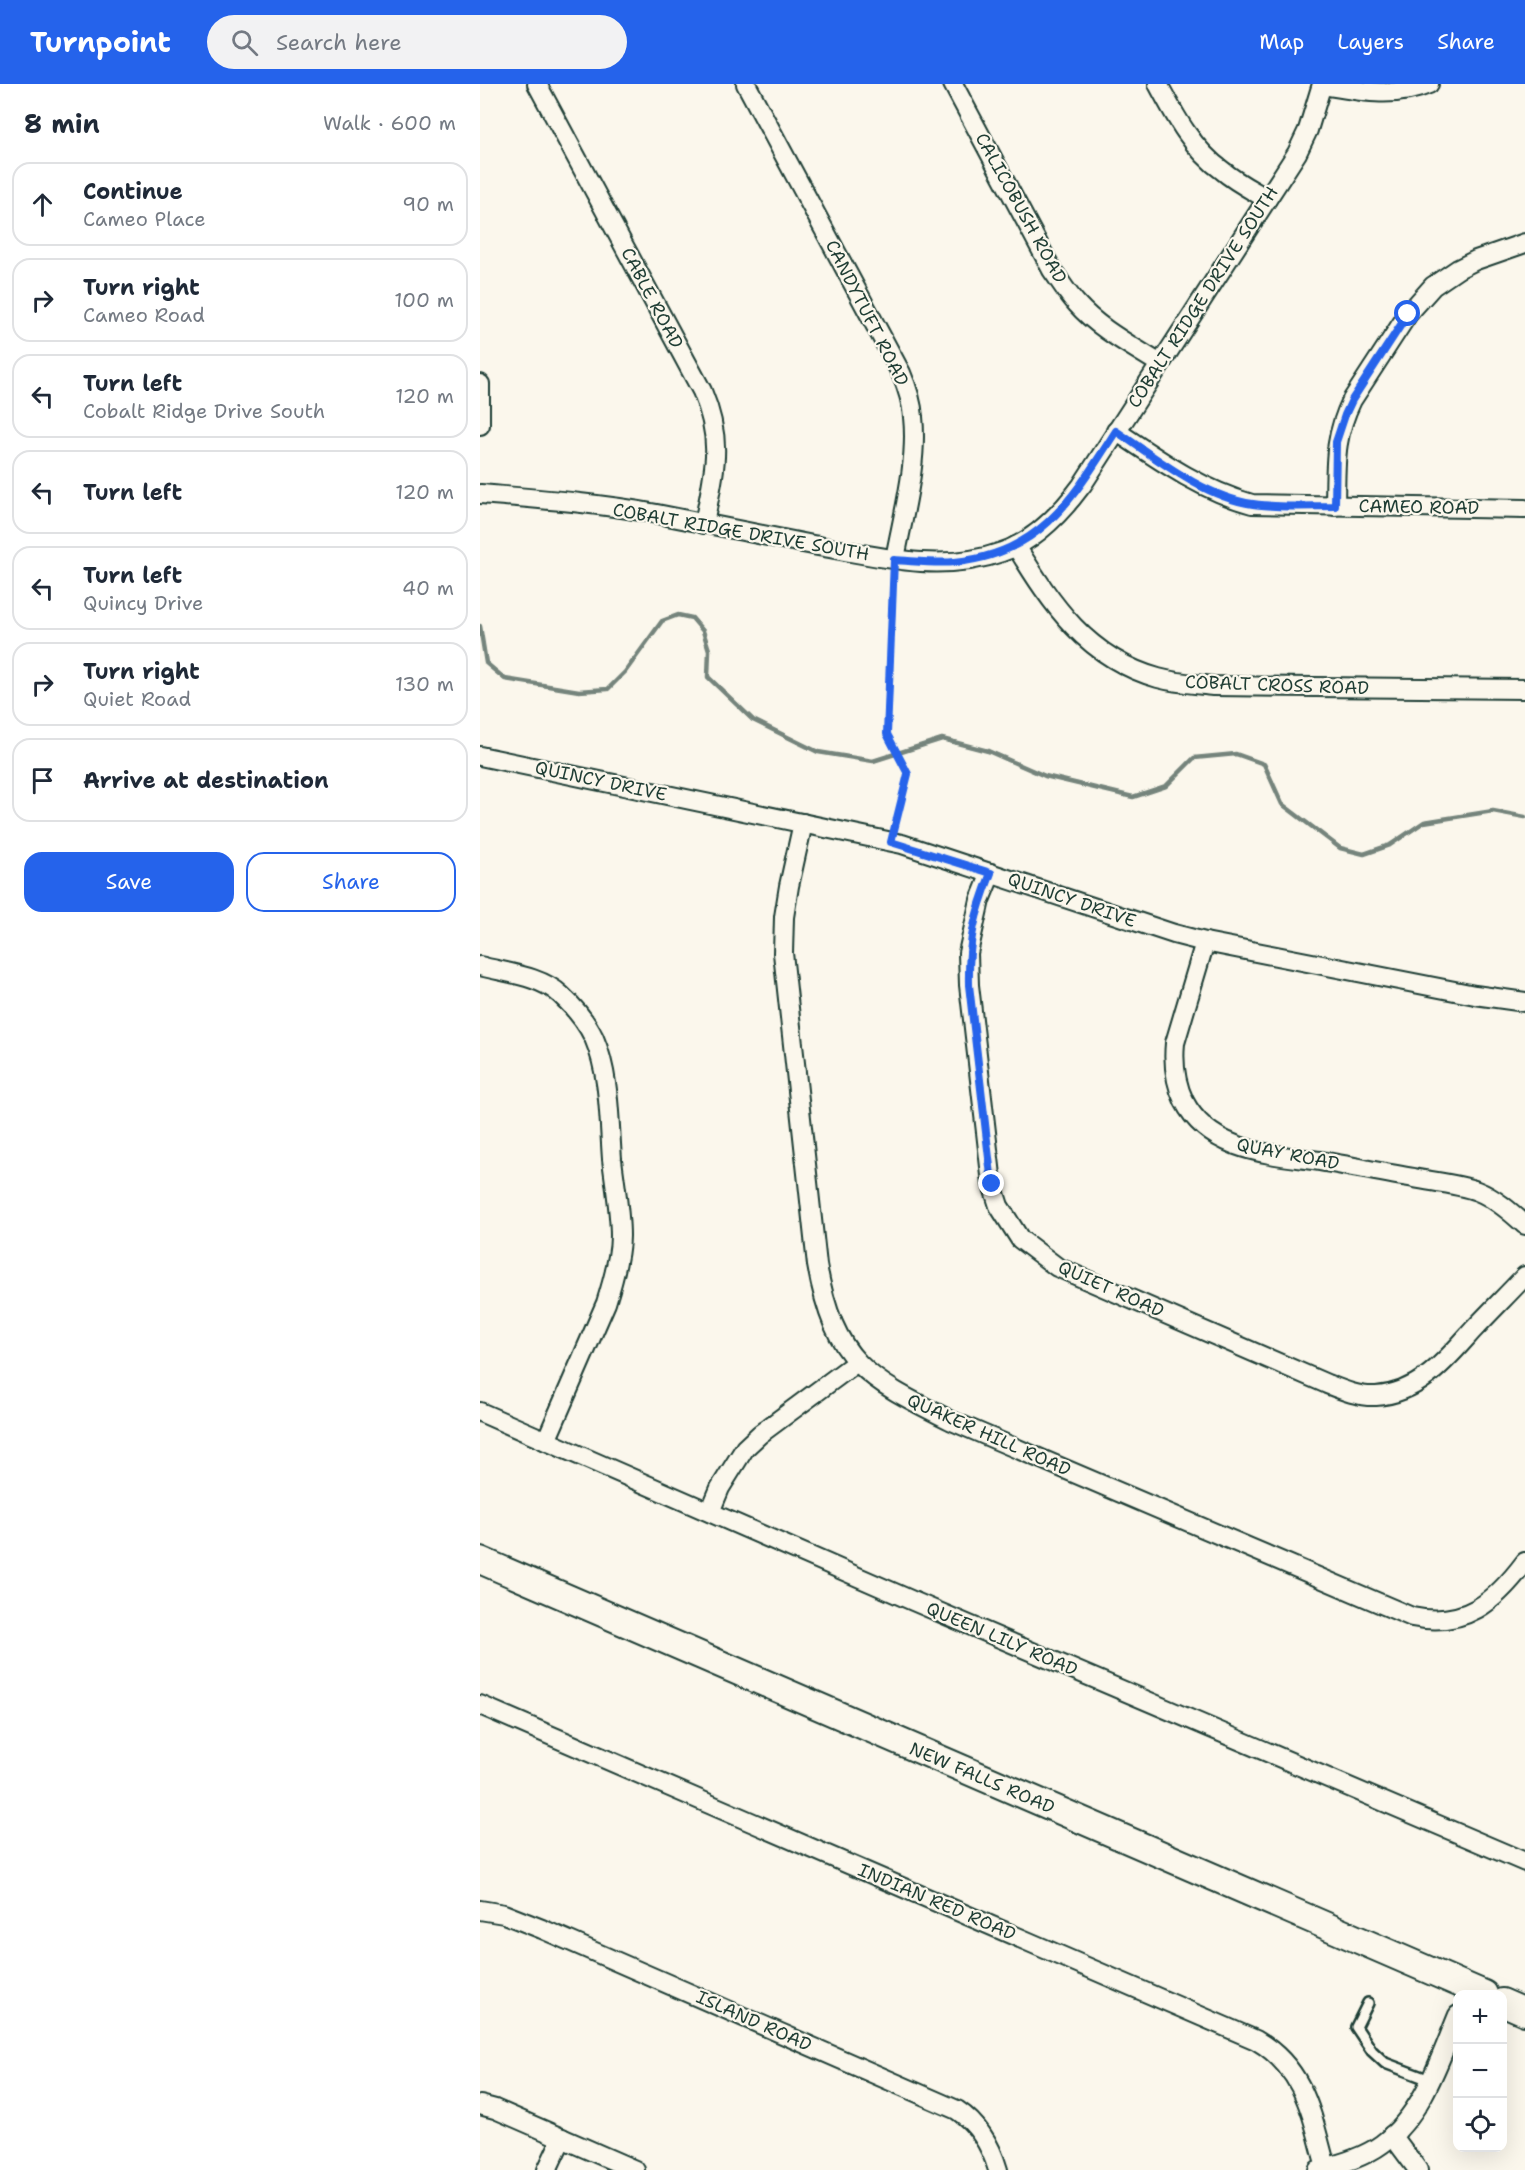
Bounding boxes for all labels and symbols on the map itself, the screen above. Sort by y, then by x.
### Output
street label: CALICOBUSH ROAD [970,129,1072,288]
street label: COBALT RIDGE DRIVE SOUTH [1122,182,1284,412]
street label: CANDYTUFT ROAD [820,236,914,390]
street label: CABLE ROAD [615,243,689,353]
route start [1394,300,1420,326]
street label: CAMEO ROAD [1359,494,1480,520]
street label: COBALT RIDGE DRIVE SOUTH [611,498,871,566]
street label: COBALT CROSS ROAD [1185,670,1370,700]
street label: QUINCY DRIVE [533,755,669,807]
street label: QUINCY DRIVE [1005,867,1139,933]
street label: QUAY ROAD [1235,1132,1342,1176]
route end [978,1170,1004,1196]
street label: QUIET ROAD [1054,1255,1168,1323]
street label: QUAKER HILL ROAD [903,1388,1075,1482]
street label: QUEEN LILY ROAD [923,1596,1081,1682]
street label: NEW FALLS ROAD [906,1737,1058,1819]
street label: INDIAN RED ROAD [854,1858,1020,1946]
street label: ISLAND ROAD [692,1985,816,2057]

